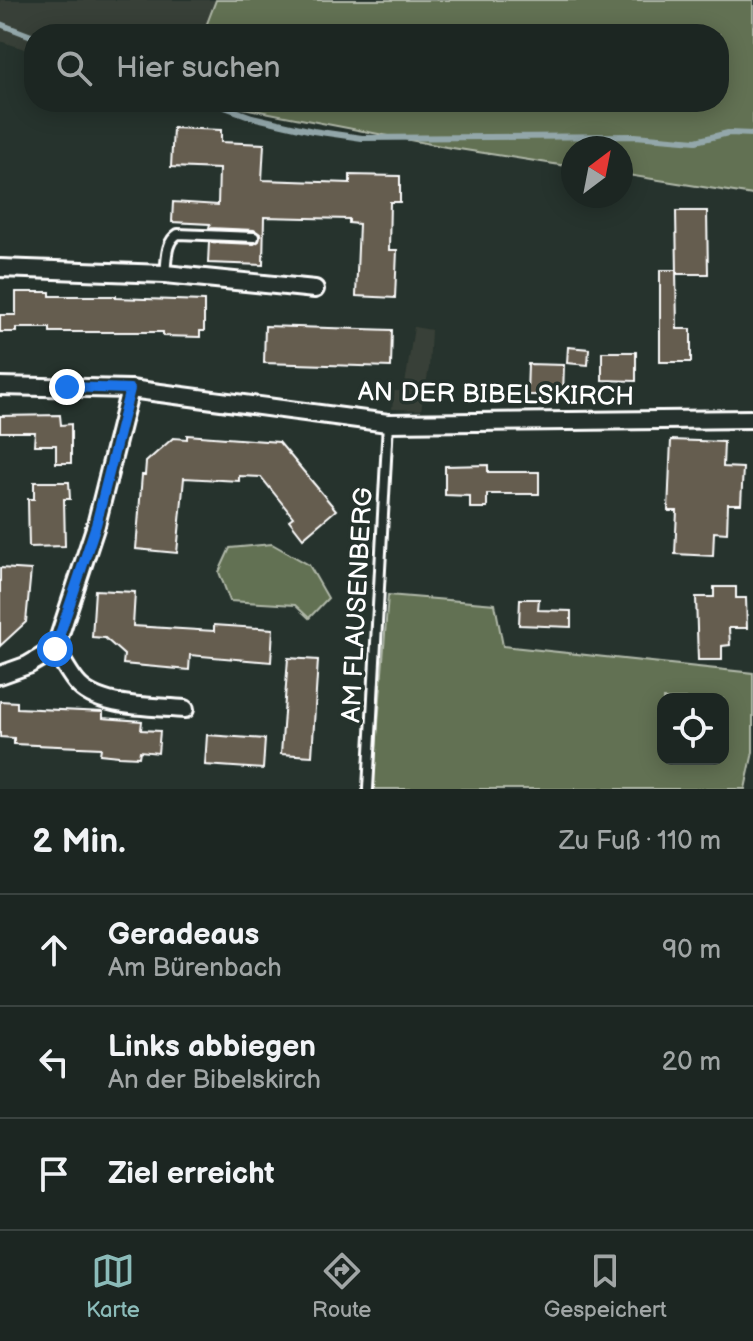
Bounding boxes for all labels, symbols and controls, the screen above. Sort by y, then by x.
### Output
search box [24,24,729,112]
icon: search [52,46,96,90]
text: Hier suchen [116,50,281,86]
north arrow [561,136,633,208]
route end [49,369,85,405]
street label: AN DER BIBELSKIRCH [358,377,634,413]
street label: AM FLAUSENBERG [336,487,380,723]
route start [37,631,73,667]
map controls [657,693,729,765]
button: locate [657,693,729,765]
text: 2 Min. [32,821,126,862]
text: Zu Fuß · 110 m [559,826,721,857]
text: Geradeaus [108,917,259,953]
icon: ahead [32,928,76,972]
text: 90 m [662,935,721,966]
text: Am Bürenbach [108,953,282,984]
text: Links abbiegen [108,1029,316,1065]
icon: left [32,1040,76,1084]
text: 20 m [662,1047,721,1078]
text: An der Bibelskirch [108,1065,321,1096]
icon: arrive [32,1152,76,1196]
text: Ziel erreicht [108,1156,275,1192]
tab: Karte [86,1249,140,1324]
tab: Route [312,1249,371,1324]
tab: Gespeichert [544,1249,667,1324]

